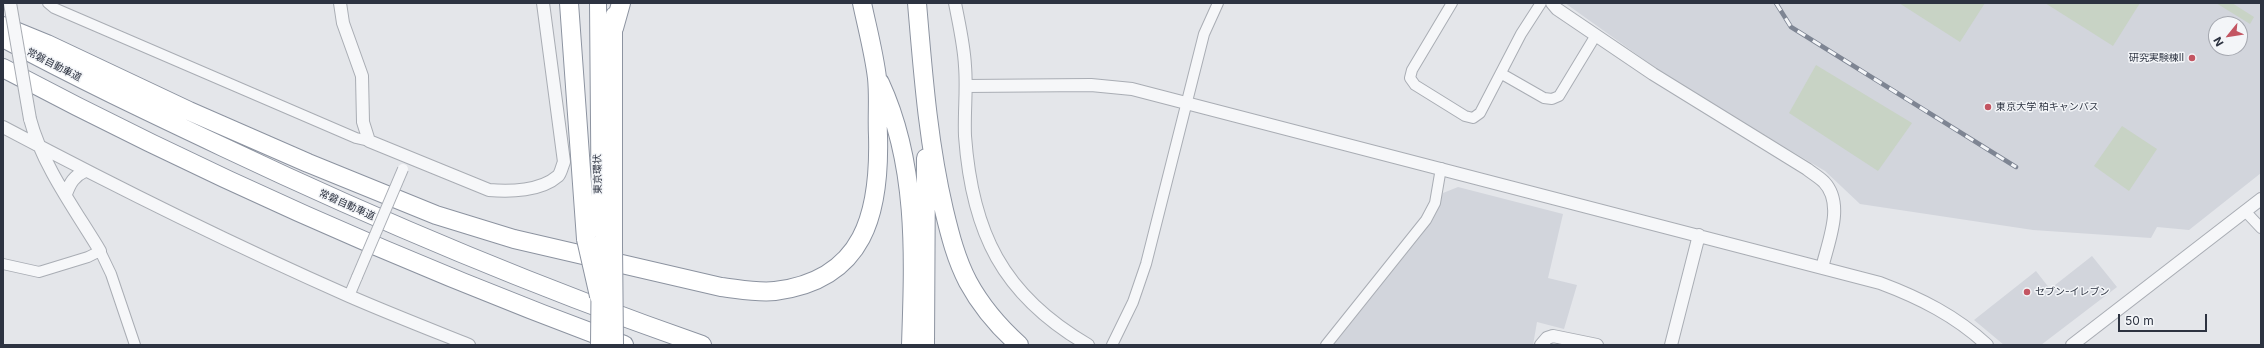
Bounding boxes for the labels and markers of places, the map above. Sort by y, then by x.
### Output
place label: 研究実験棟Ⅱ [2129,52,2184,64]
marker: 研究実験棟Ⅱ [2187,53,2197,63]
place label: 東京大学 柏キャンパス [1996,101,2099,113]
marker: 東京大学 柏キャンパス [1983,102,1993,112]
place label: セブン-イレブン [2035,286,2110,298]
marker: セブン-イレブン [2022,287,2032,297]

